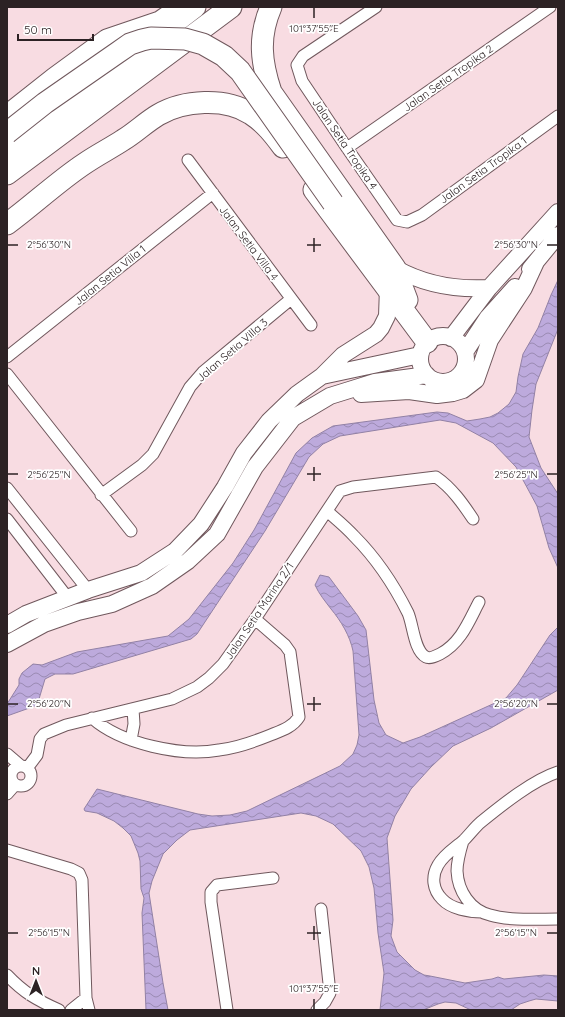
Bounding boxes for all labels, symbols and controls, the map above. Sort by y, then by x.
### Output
scale bar [18,16,93,42]
text: 50 m [24,22,52,37]
text: 101°37'55"E [289,22,339,35]
street label: Jalan Setia Tropika 2 [400,42,496,114]
street label: Jalan Setia Tropika 4 [309,96,381,192]
street label: Jalan Setia Tropika 1 [436,134,530,206]
street label: Jalan Setia Villa 4 [216,203,282,283]
text: 2°56'30"N [27,238,71,251]
text: 2°56'30"N [494,238,538,251]
street label: Jalan Setia Villa 1 [71,242,149,308]
street label: Jalan Setia Villa 3 [194,315,271,385]
text: 2°56'25"N [27,468,71,481]
text: 2°56'25"N [494,468,538,481]
street label: Jalan Setia Marina 2/1 [221,560,297,662]
text: 2°56'20"N [27,697,71,710]
text: 2°56'20"N [494,697,538,710]
text: 2°56'15"N [28,926,70,939]
text: 2°56'15"N [495,926,537,939]
north arrow [16,961,56,1001]
text: N [32,964,40,978]
text: 101°37'55"E [289,982,339,995]

